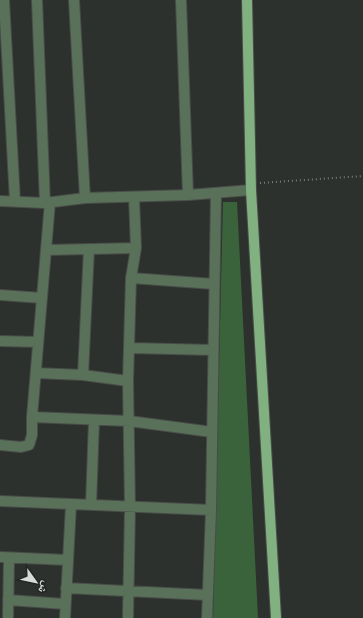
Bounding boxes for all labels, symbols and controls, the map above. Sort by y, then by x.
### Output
north arrow [16,562,56,602]
text: ش [34,578,53,596]

